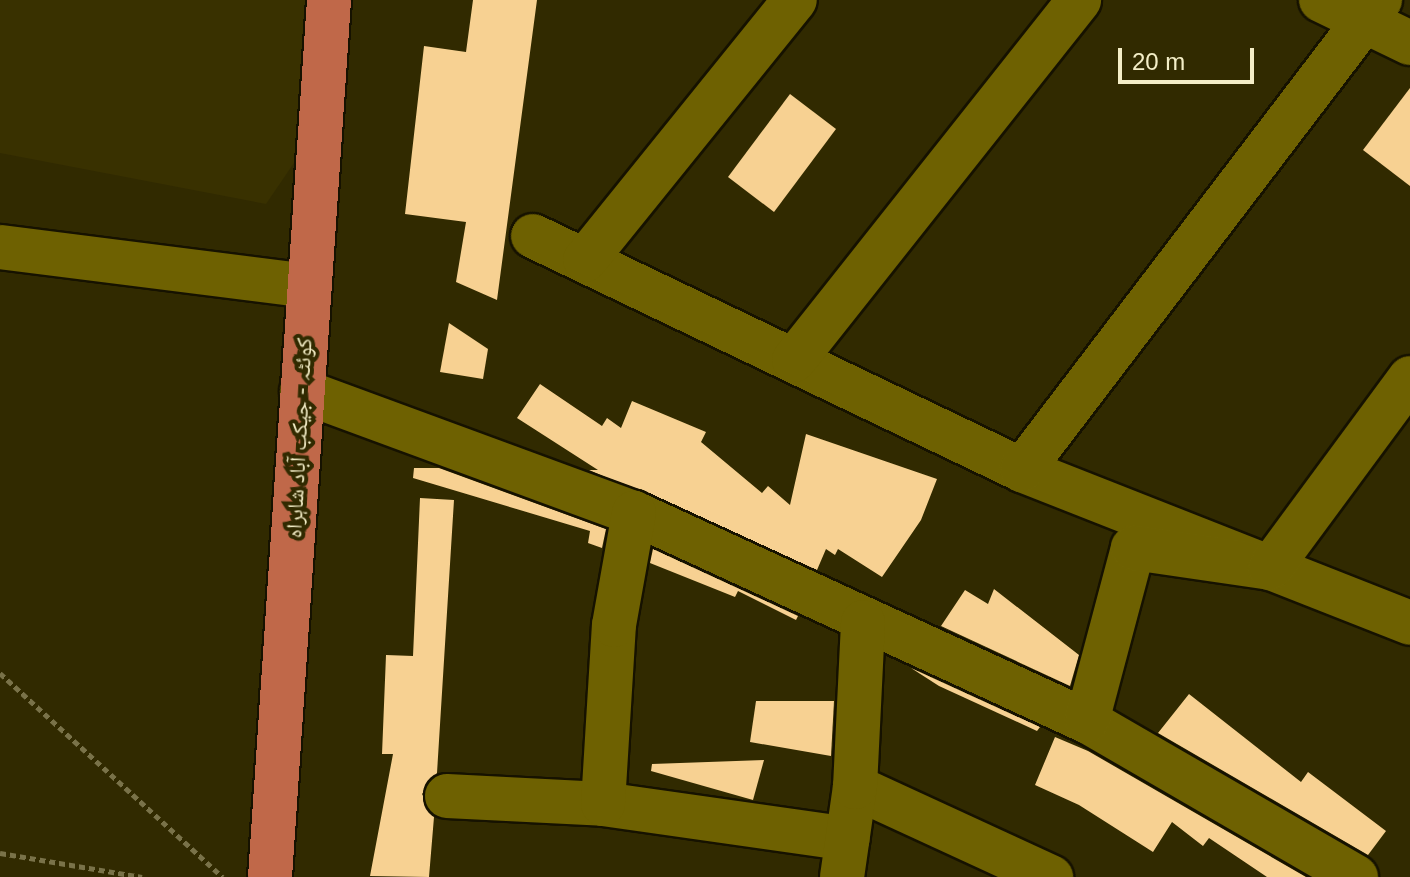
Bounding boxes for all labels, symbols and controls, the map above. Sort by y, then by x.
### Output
scale bar [1122,32,1258,82]
text: 20 m [1132,48,1185,75]
street label: کوئٹہ - جیکب آباد شاہراہ [281,337,317,539]

